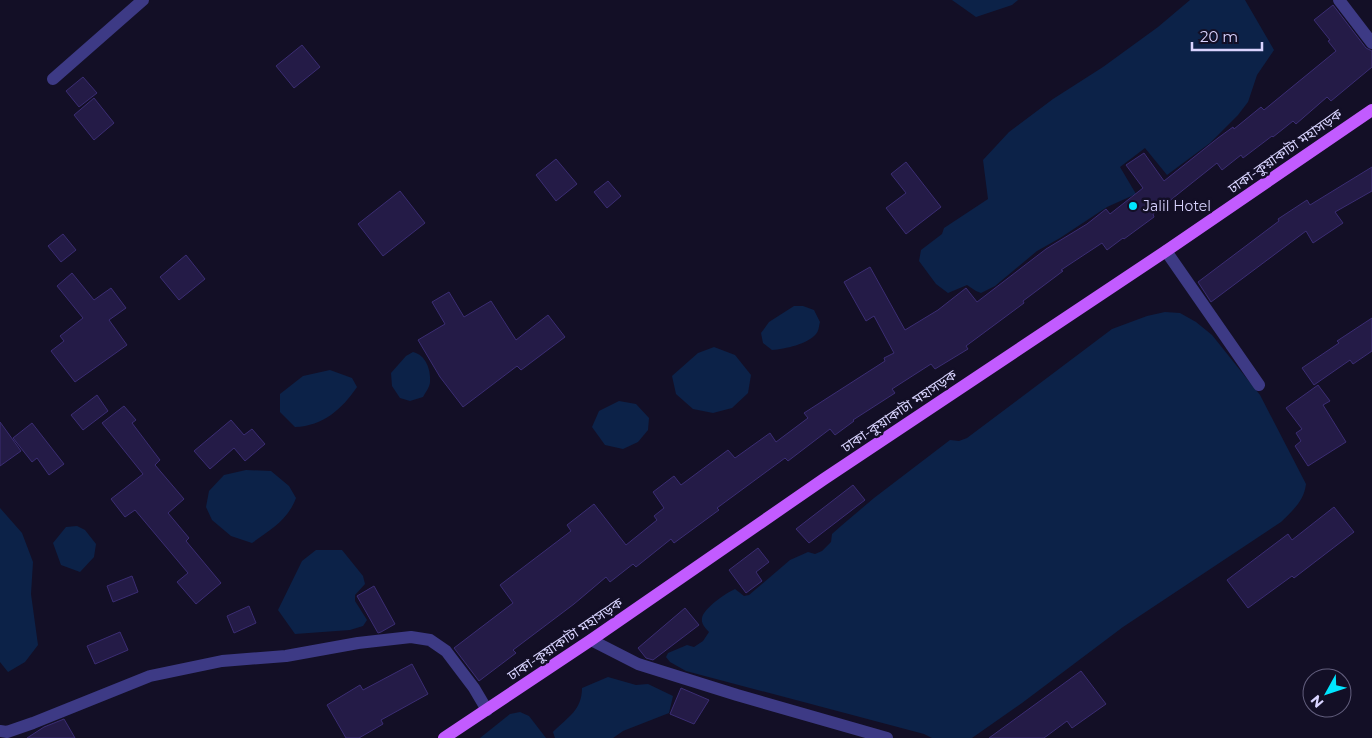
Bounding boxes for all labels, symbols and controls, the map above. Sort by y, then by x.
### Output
scale bar [1192,20,1262,52]
text: 20 m [1200,27,1238,46]
street label: ঢাকা-কুয়াকাটা মহাসড়ক [1224,104,1346,198]
place label: Jalil Hotel [1142,197,1211,215]
marker: Jalil Hotel [1127,200,1139,212]
street label: ঢাকা-কুয়াকাটা মহাসড়ক [837,365,961,457]
street label: ঢাকা-কুয়াকাটা মহাসড়ক [503,593,627,685]
north arrow [1302,668,1352,718]
text: N [1307,691,1328,711]

